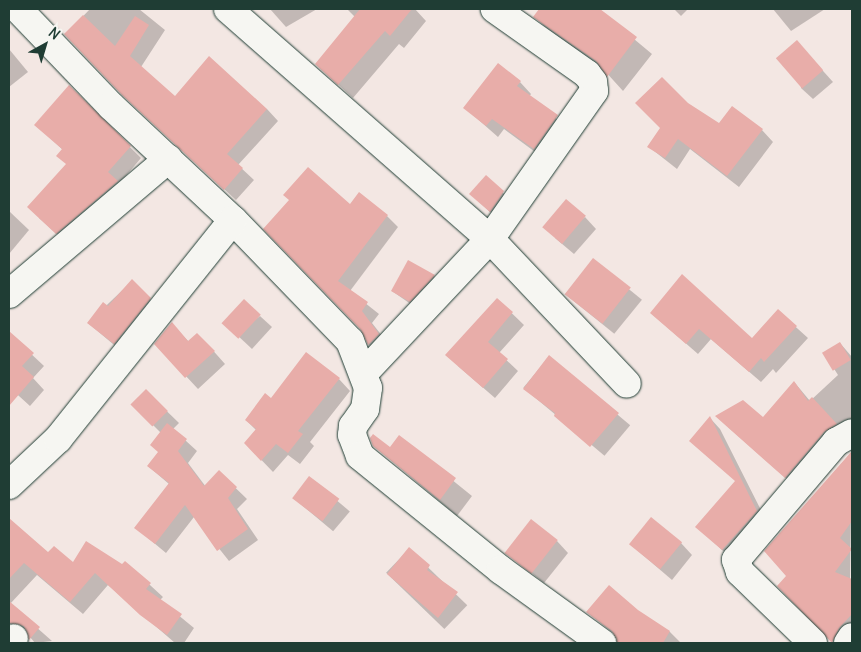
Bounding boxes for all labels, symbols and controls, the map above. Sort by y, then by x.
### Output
north arrow [20,20,70,70]
text: N [45,23,64,43]

